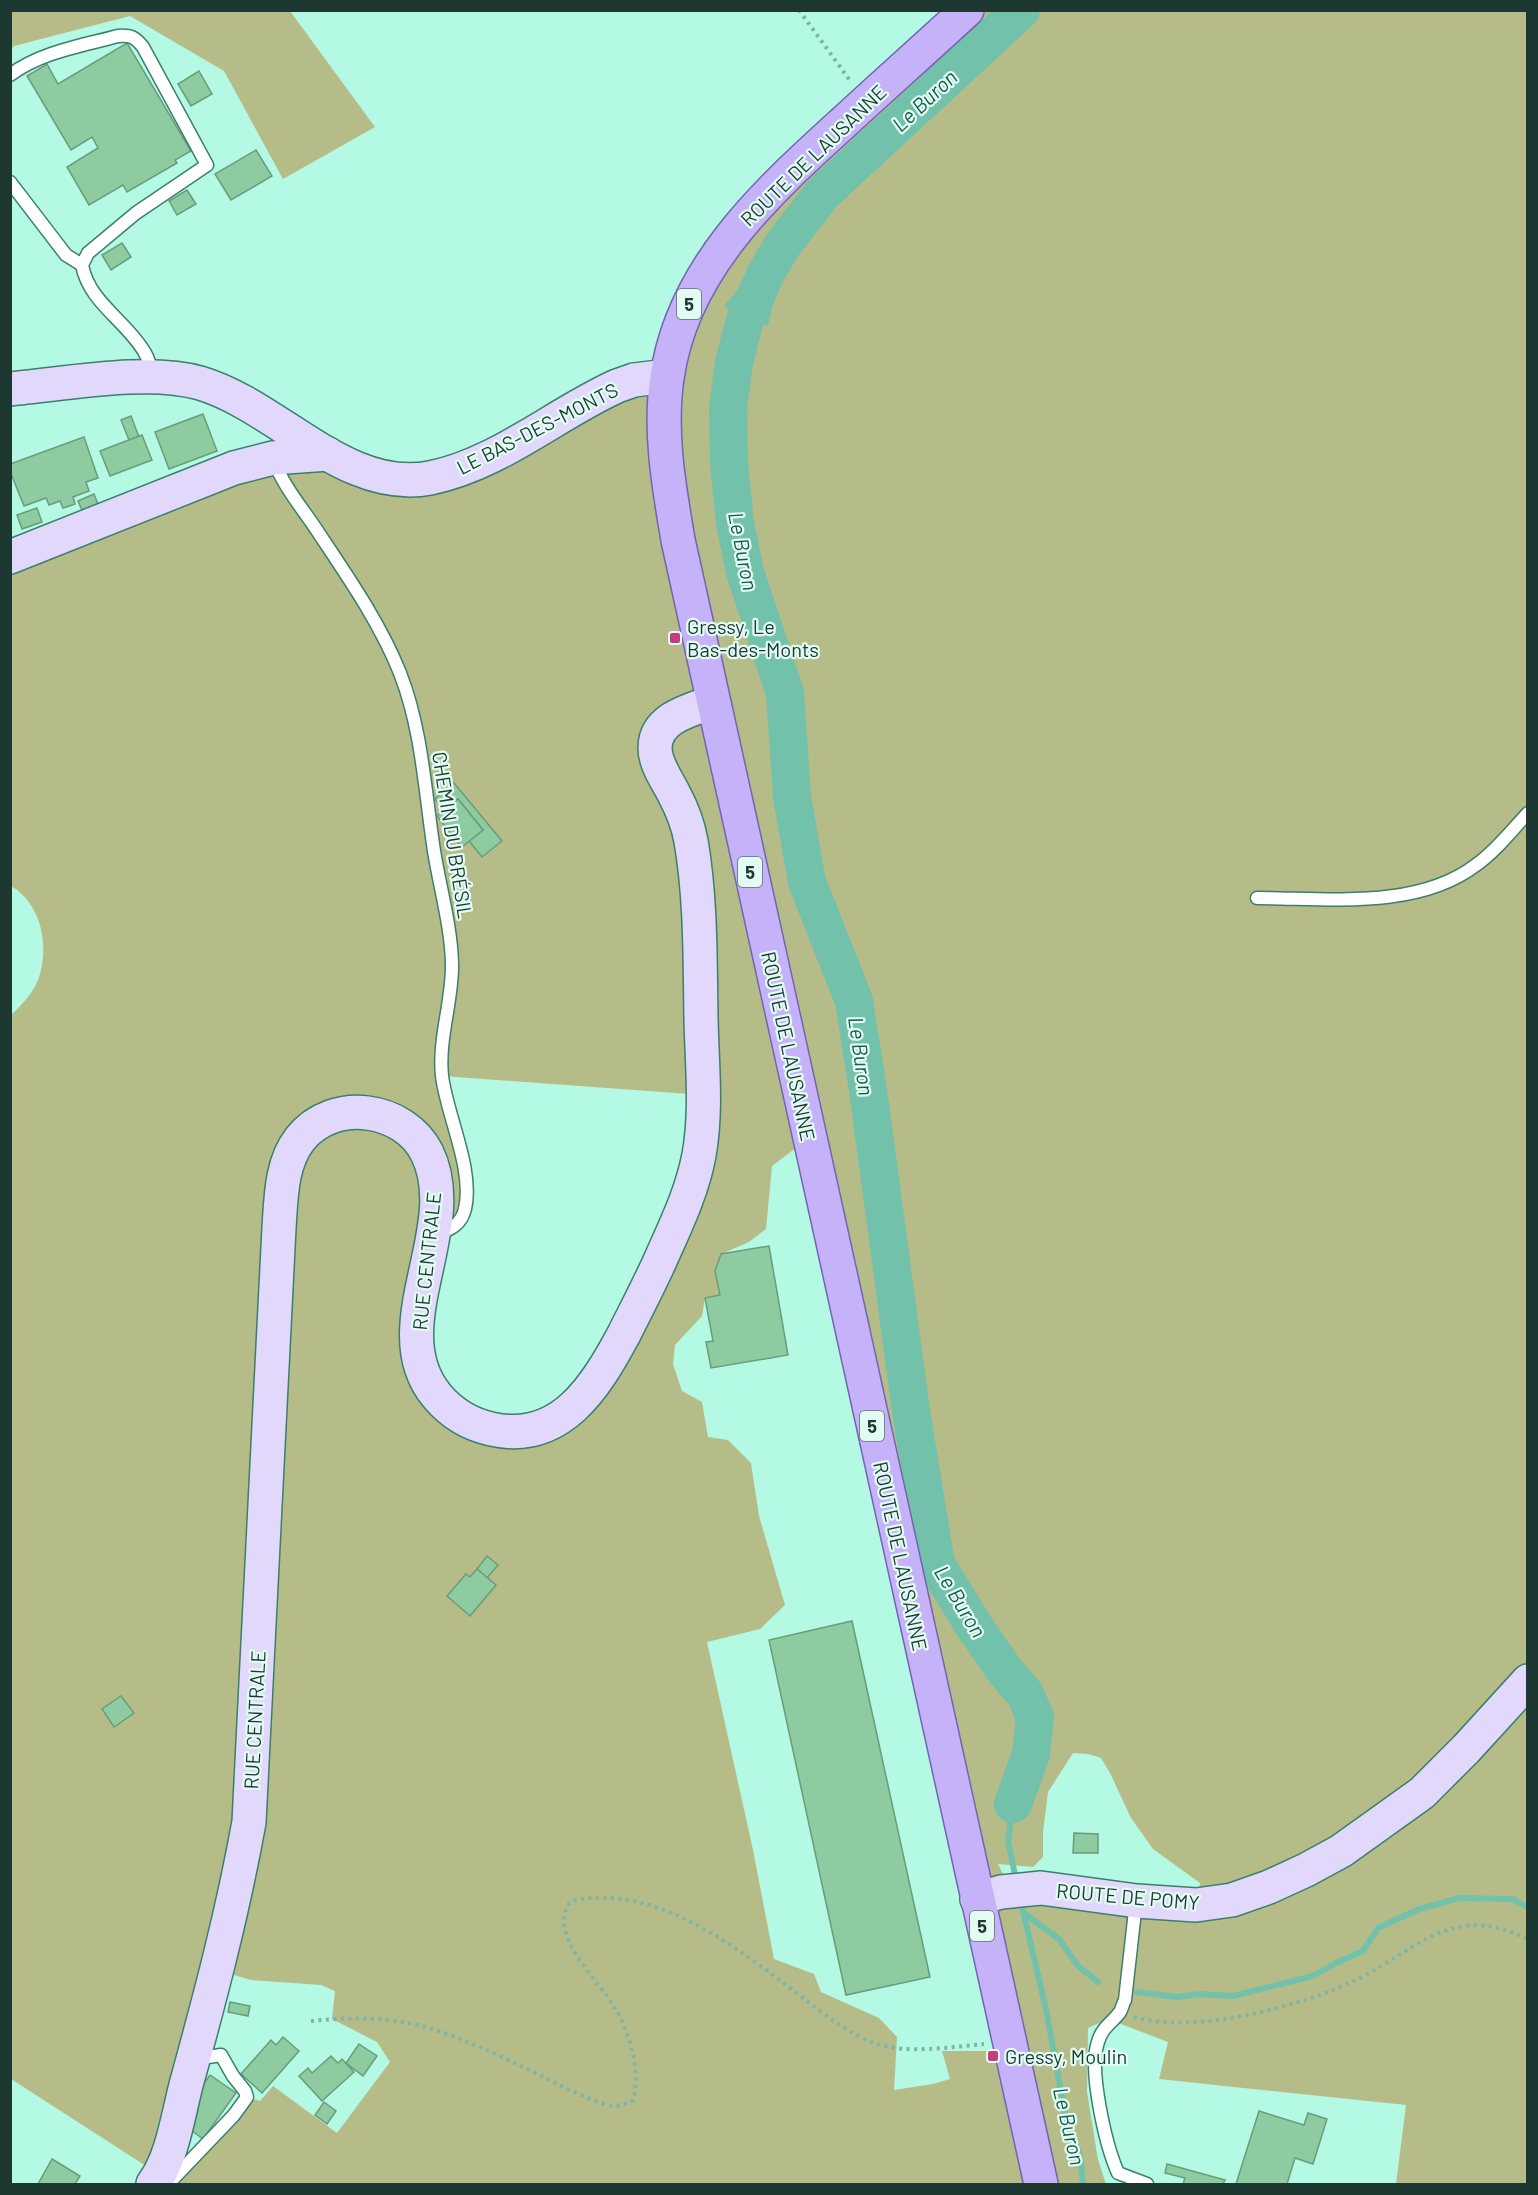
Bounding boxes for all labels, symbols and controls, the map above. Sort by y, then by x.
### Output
water label: Le Buron [886,64,962,136]
street label: ROUTE DE LAUSANNE [735,79,891,231]
road number: 5 [677,289,701,319]
street label: LE BAS-DES-MONTS [452,377,622,479]
water label: Le Buron [724,510,764,592]
place label: Gressy, Le Bas-des-Monts [687,614,819,661]
marker: Gressy, Le Bas-des-Monts [668,631,682,645]
street label: CHEMIN DU BRÉSIL [428,750,478,920]
road number: 5 [738,857,762,887]
street label: ROUTE DE LAUSANNE [757,949,821,1143]
water label: Le Buron [844,1015,880,1097]
street label: RUE CENTRALE [407,1191,445,1331]
road number: 5 [860,1411,884,1441]
street label: ROUTE DE LAUSANNE [869,1459,933,1653]
water label: Le Buron [930,1561,992,1641]
street label: RUE CENTRALE [238,1650,270,1790]
street label: ROUTE DE POMY [1055,1878,1201,1914]
road number: 5 [970,1911,994,1941]
place label: Gressy, Moulin [1005,2044,1127,2068]
marker: Gressy, Moulin [986,2049,1000,2063]
water label: Le Buron [1049,2085,1091,2167]

